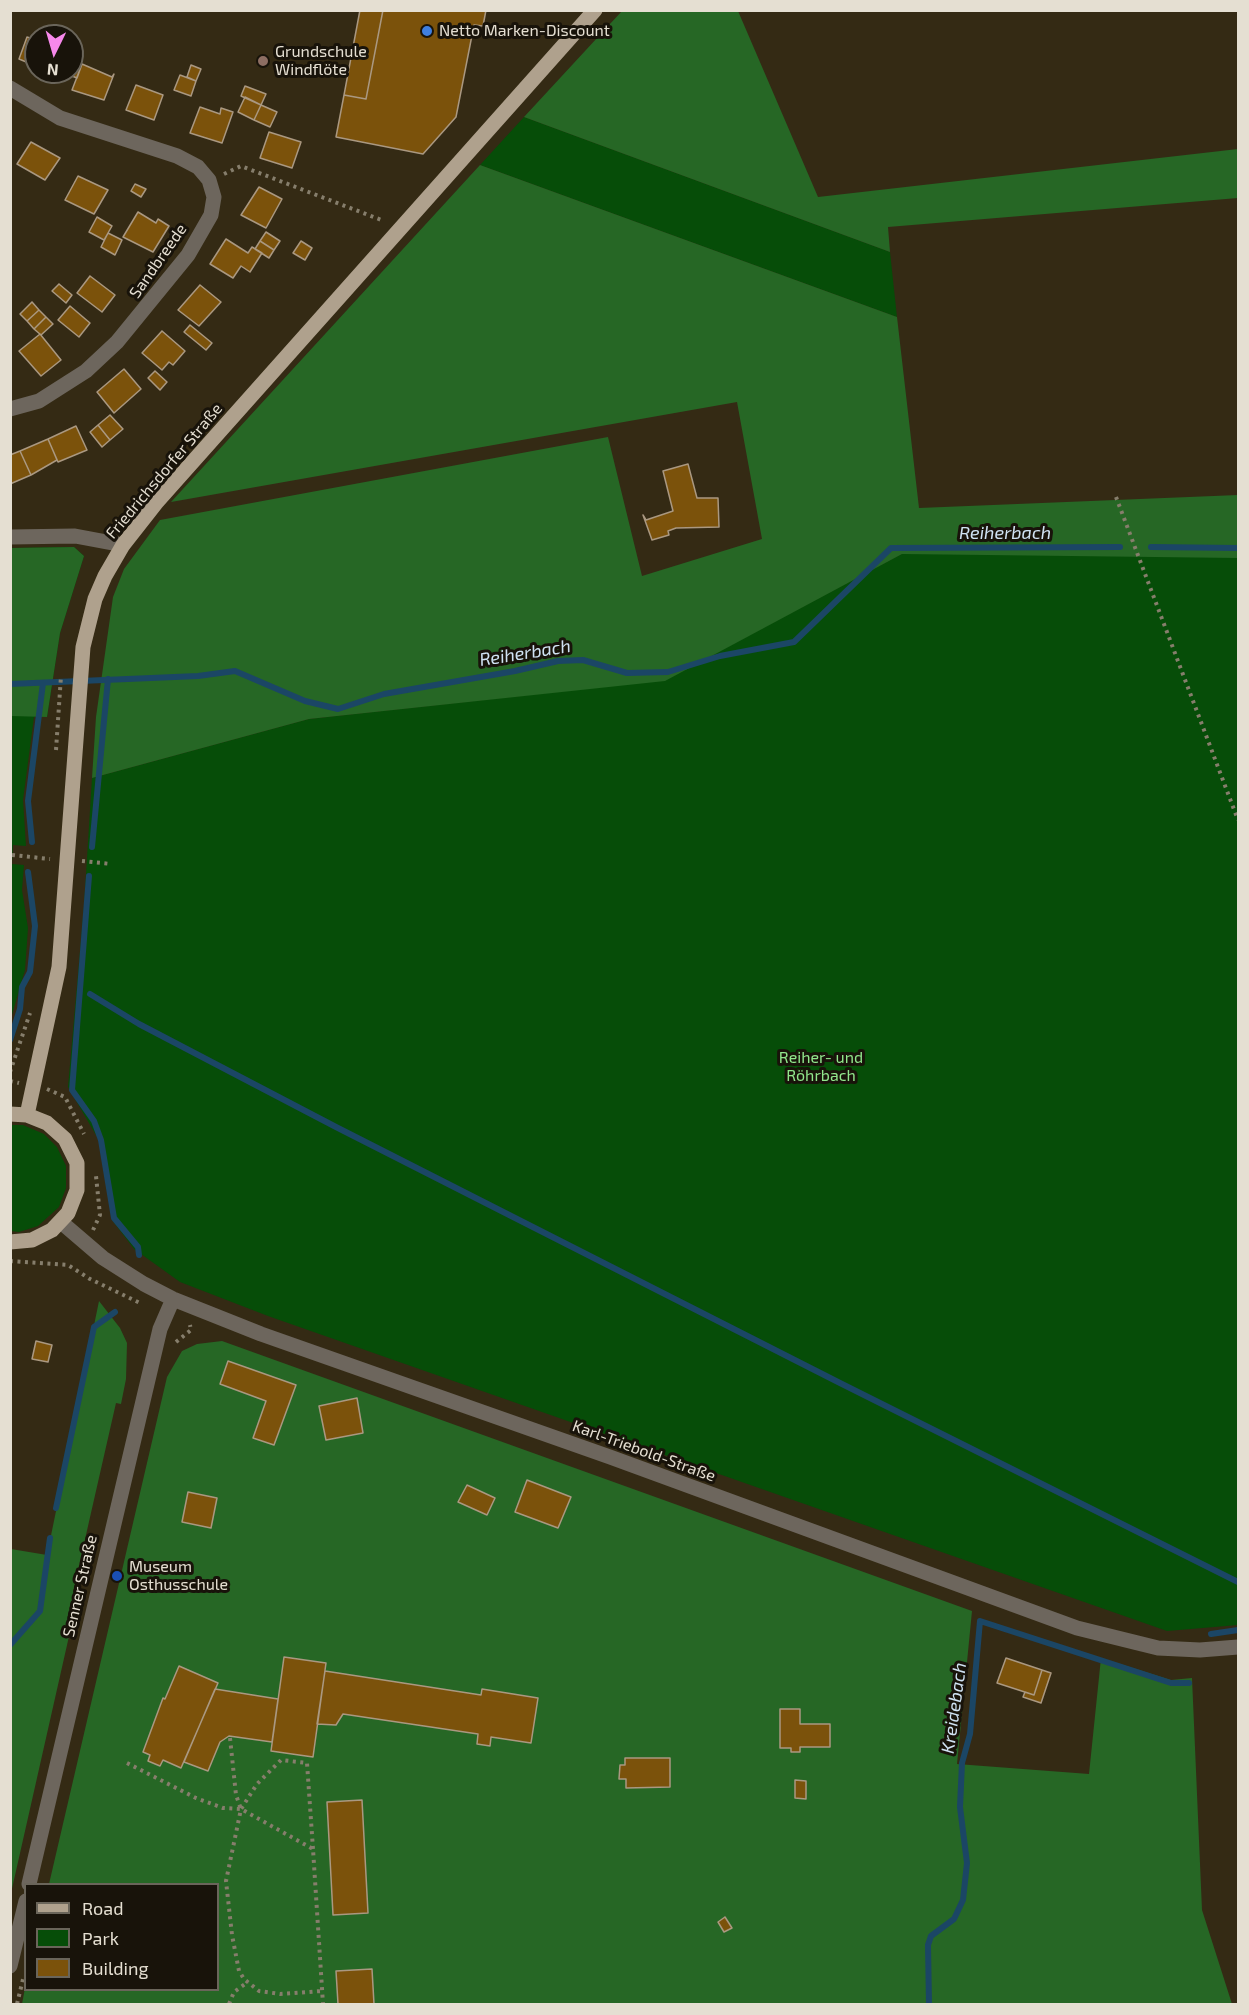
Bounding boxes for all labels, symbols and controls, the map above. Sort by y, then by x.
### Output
place label: Netto Marken-Discount [439,21,610,41]
north arrow [24,24,84,84]
marker: Netto Marken-Discount [420,24,434,38]
place label: Grundschule Windflöte [275,42,367,80]
marker: Grundschule Windflöte [256,54,270,68]
text: N [46,60,59,80]
street label: Sandbreede [125,220,191,302]
street label: Friedrichsdorfer Straße [102,399,226,543]
water label: Reiherbach [959,522,1051,544]
water label: Reiherbach [478,635,572,671]
park label: Reiher- und Röhrbach [779,1048,863,1086]
street label: Karl-Triebold-Straße [570,1416,718,1486]
street label: Senner Straße [59,1533,101,1639]
place label: Museum Osthusschule [129,1557,228,1595]
marker: Museum Osthusschule [110,1569,124,1583]
water label: Kreidebach [937,1661,971,1755]
legend [24,1883,219,1991]
text: Road [82,1897,123,1919]
text: Park [82,1927,119,1949]
text: Building [82,1957,149,1979]

